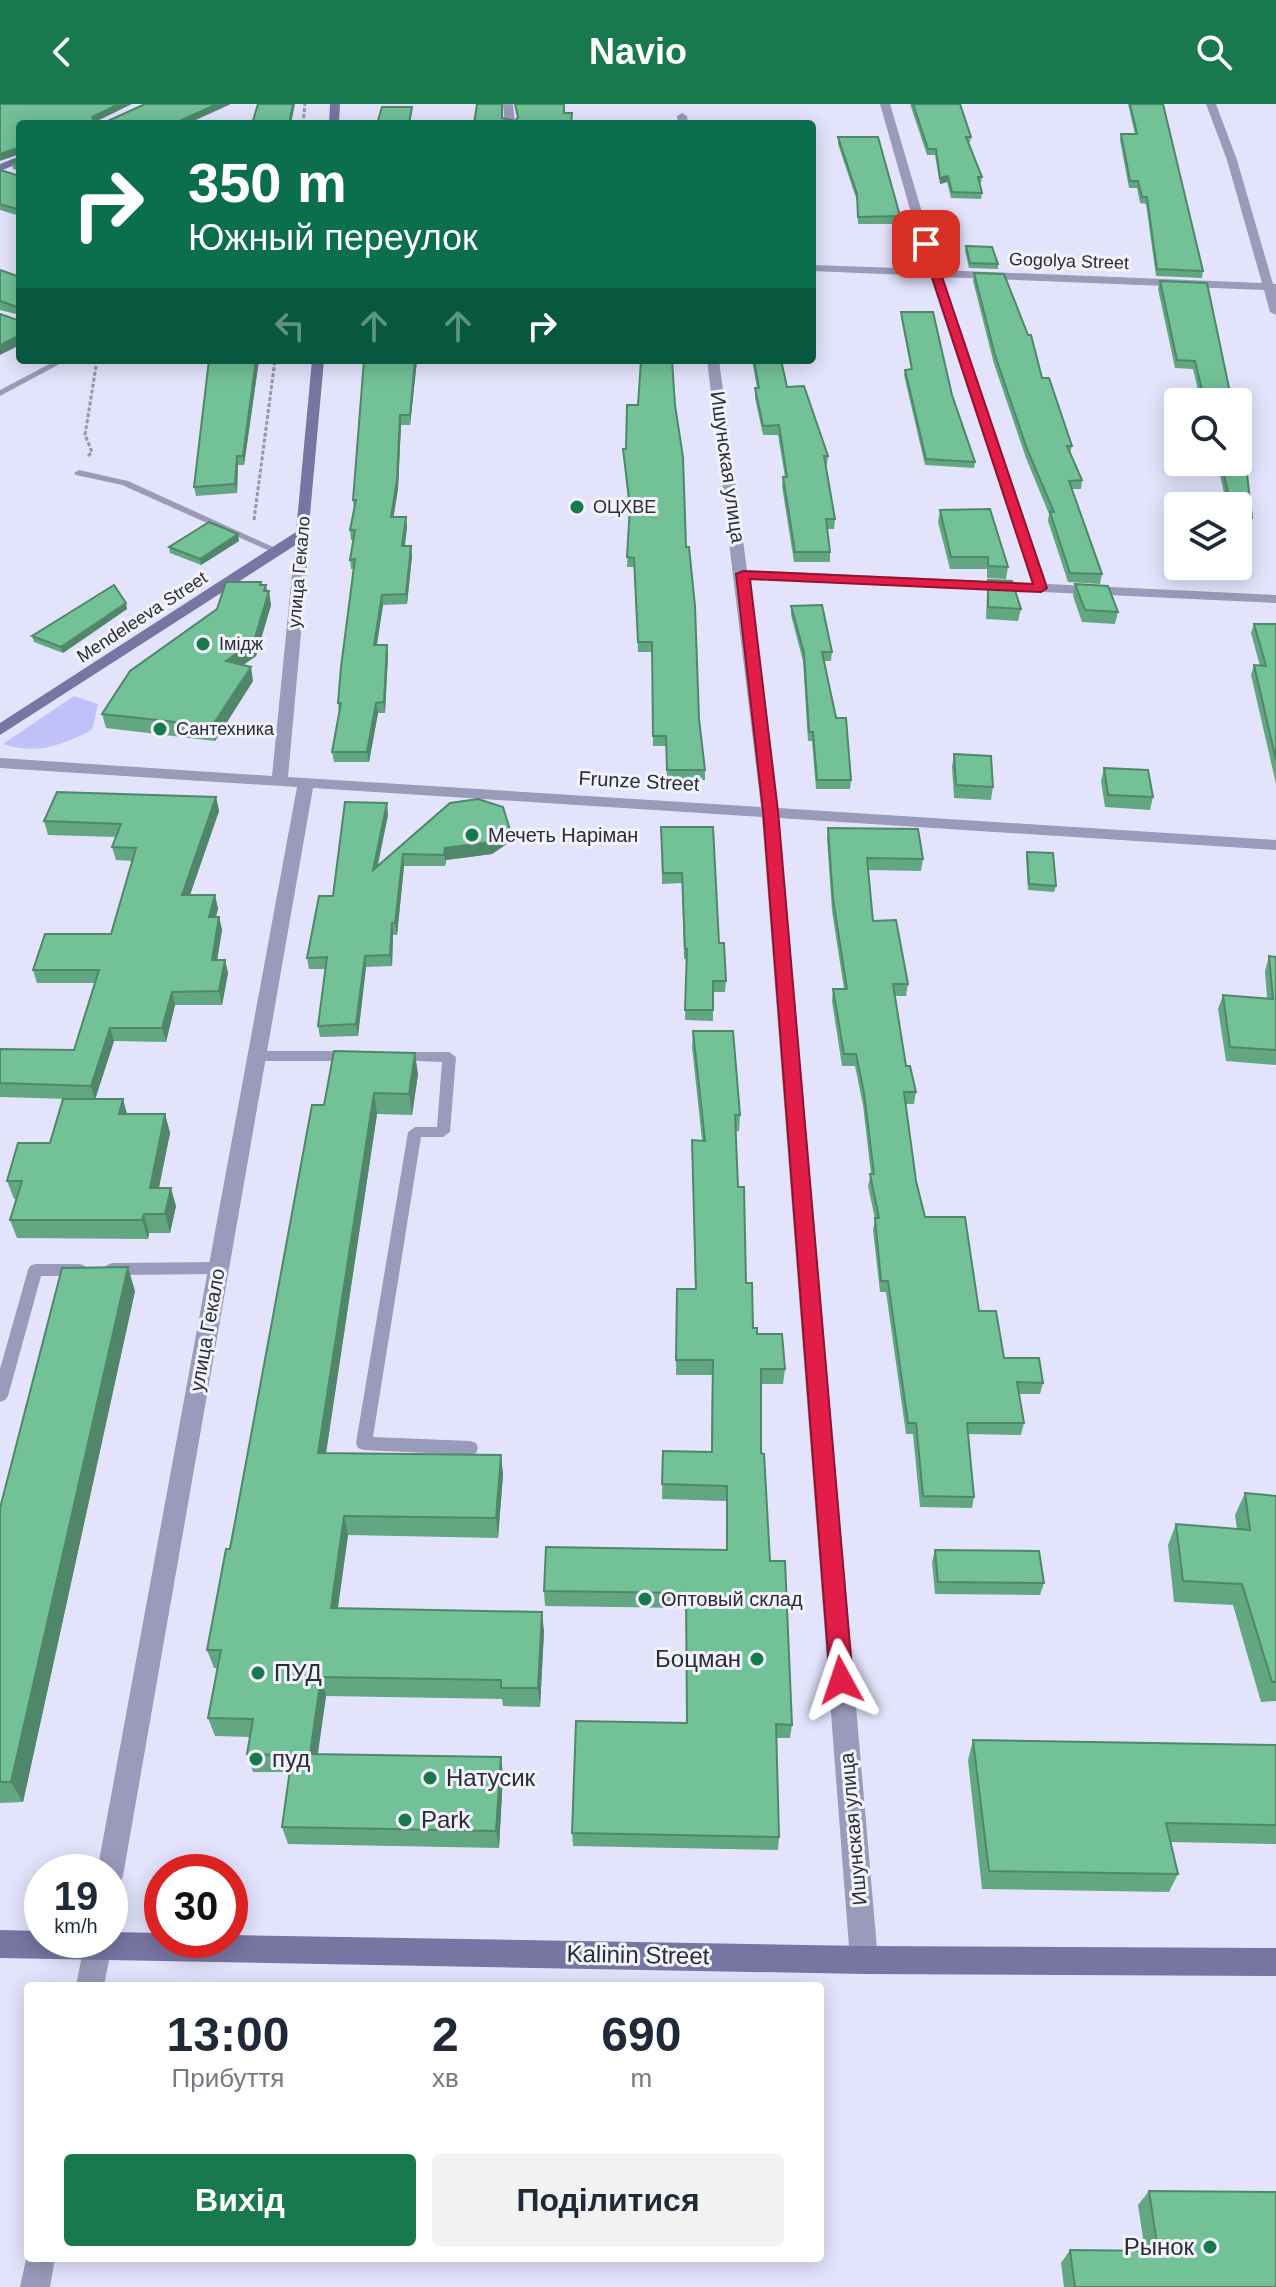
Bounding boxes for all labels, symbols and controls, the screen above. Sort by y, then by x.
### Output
icon: back [40,30,84,74]
icon: search [1192,30,1236,74]
text: Navio [589,31,687,72]
text: 350 m [188,151,347,214]
icon: right [56,152,160,256]
pin [892,210,960,278]
text: Южный переулок [188,217,478,258]
icon: arrive [904,222,948,266]
street label: Gogolya Street [1009,249,1129,273]
icon: left [268,304,312,348]
icon: ahead [352,304,396,348]
icon: ahead [436,304,480,348]
icon: right [520,304,564,348]
map controls [1164,388,1252,580]
button: search [1164,388,1252,476]
street label: Ишунская улица [706,390,750,545]
button: layers [1164,492,1252,580]
place label: ОЦХВЕ [593,497,656,517]
marker: ОЦХВЕ [568,498,586,516]
street label: улица Гекало [284,515,314,629]
street label: Mendeleeva Street [73,567,211,667]
place label: Імідж [219,634,263,654]
marker: Імідж [194,635,212,653]
place label: Сантехника [176,719,275,739]
marker: Сантехника [151,720,169,738]
street label: Frunze Street [578,767,701,795]
place label: Мечеть Наріман [488,824,638,846]
marker: Мечеть Наріман [463,826,481,844]
street label: улица Гекало [185,1267,229,1393]
place label: Оптовый склад [661,1588,803,1610]
marker: Оптовый склад [636,1590,654,1608]
position arrow [799,1638,883,1722]
place label: Боцман [655,1645,741,1672]
marker: Боцман [748,1650,766,1668]
place label: ПУД [274,1659,322,1686]
marker: ПУД [249,1664,267,1682]
place label: пуд [272,1745,310,1772]
marker: пуд [247,1750,265,1768]
street label: Ишунская улица [835,1751,871,1906]
place label: Натусик [446,1764,536,1791]
marker: Натусик [421,1769,439,1787]
place label: Park [421,1806,471,1833]
marker: Park [396,1811,414,1829]
speed limit sign: 30 [144,1854,248,1958]
text: 19 [54,1874,98,1918]
text: km/h [54,1915,98,1937]
street label: Kalinin Street [566,1940,710,1969]
text: 13:00 [167,2008,289,2061]
text: 2 [432,2008,459,2061]
text: 690 [601,2008,681,2061]
text: Прибуття [172,2063,284,2093]
text: хв [432,2063,459,2093]
text: m [631,2063,652,2093]
button: Вихід [64,2154,416,2246]
button: Поділитися [432,2154,784,2246]
place label: Рынок [1124,2233,1195,2260]
marker: Рынок [1201,2238,1219,2256]

